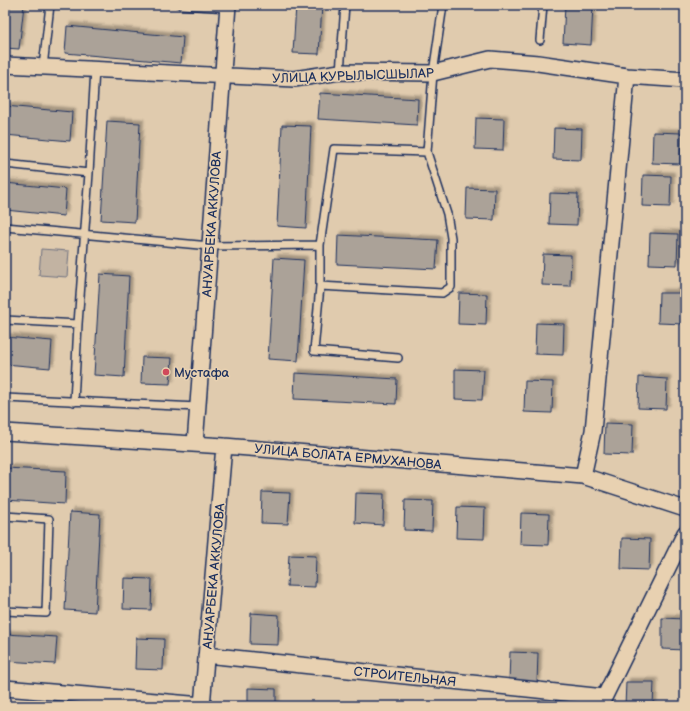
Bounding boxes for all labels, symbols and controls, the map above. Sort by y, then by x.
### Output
street label: УЛИЦА КУРЫЛЫСШЫЛАР [272,65,435,87]
street label: АНУАРБЕКА АККУЛОВА [199,150,225,299]
place label: Мустафа [174,365,230,381]
marker: Мустафа [161,367,171,377]
street label: УЛИЦА БОЛАТА ЕРМУХАНОВА [254,441,442,473]
street label: АНУАРБЕКА АККУЛОВА [200,502,228,651]
street label: СТРОИТЕЛЬНАЯ [353,664,457,690]

